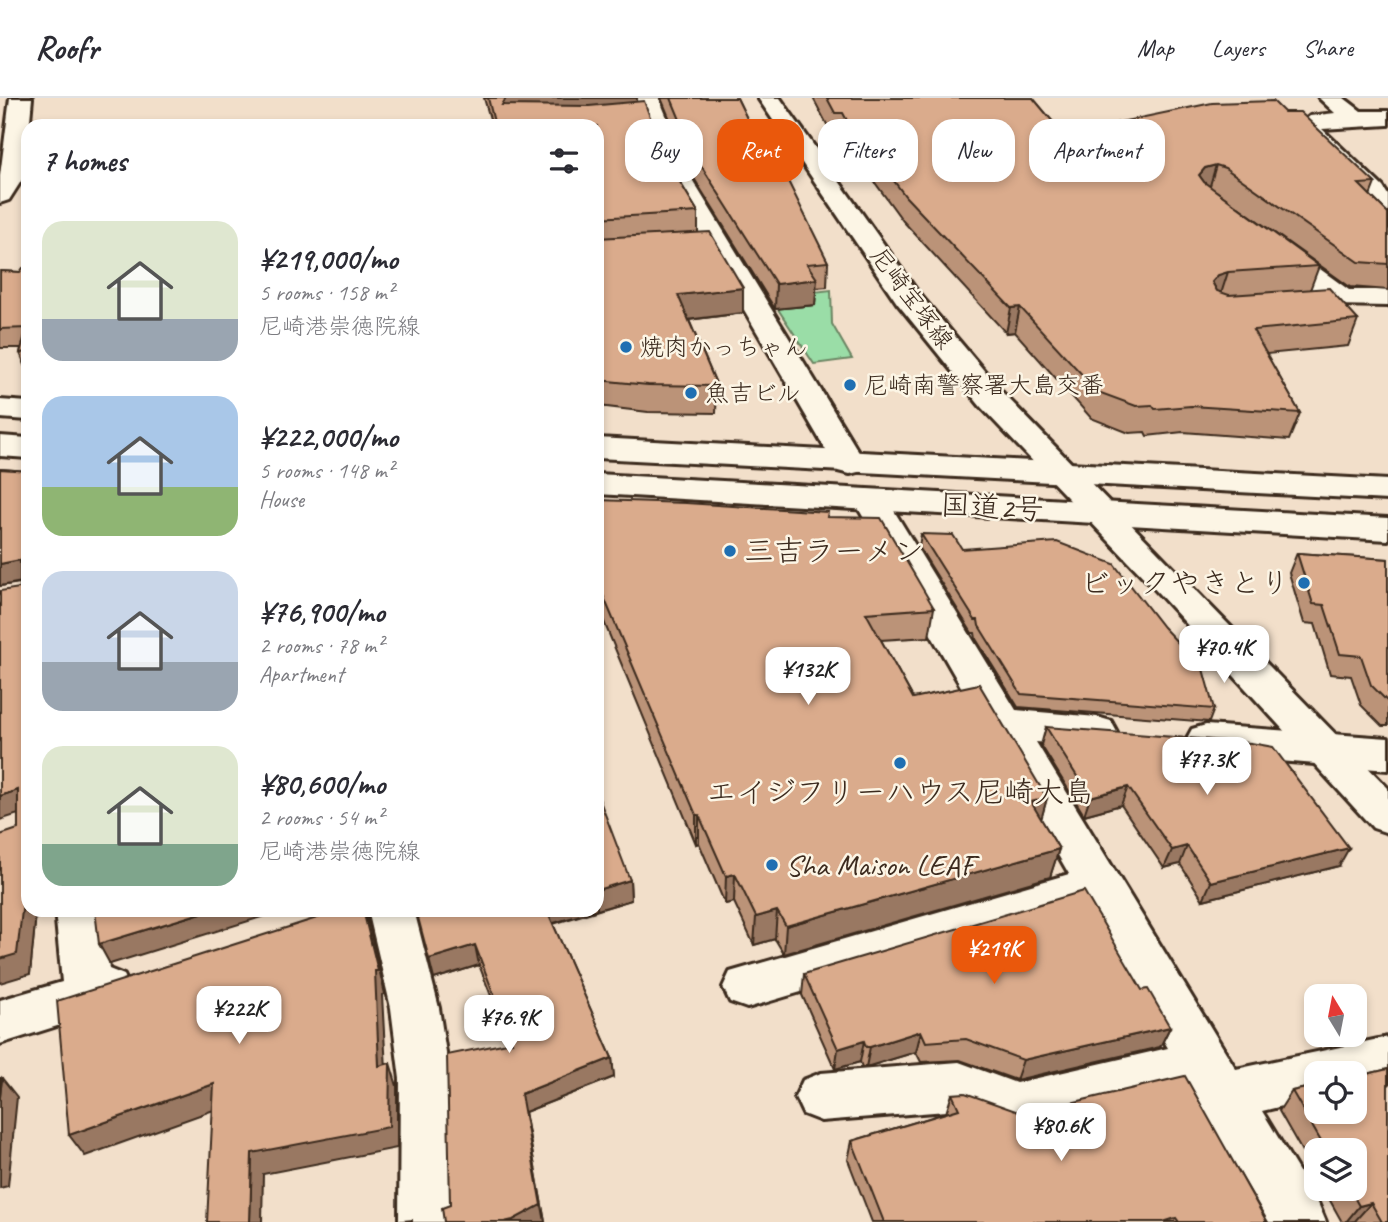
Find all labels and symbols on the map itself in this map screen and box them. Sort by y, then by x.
street label: 尼崎宝塚線 [864,241,960,355]
place label: 焼肉かっちゃん [640,332,808,362]
marker: 焼肉かっちゃん [618,339,634,355]
place label: 尼崎南警察署大島交番 [864,370,1104,400]
marker: 尼崎南警察署大島交番 [842,377,858,393]
place label: 魚吉ビル [705,378,801,408]
marker: 魚吉ビル [683,385,699,401]
street label: 国道2号 [939,485,1045,529]
place label: 三吉ラーメン [744,532,924,570]
marker: 三吉ラーメン [722,543,738,559]
place label: ビックやきとり [1080,564,1290,602]
marker: ビックやきとり [1296,575,1312,591]
pin: ¥70.4K [1167,626,1281,685]
pin: ¥132K [759,648,857,707]
pin: ¥77.3K [1150,738,1264,797]
marker: エイジフリーハウス尼崎大島 [892,755,908,771]
place label: エイジフリーハウス尼崎大島 [706,773,1094,811]
place label: Sha Maison LEAF [786,846,980,884]
marker: Sha Maison LEAF [764,857,780,873]
pin: ¥219K [945,926,1043,986]
north arrow [1304,984,1367,1046]
pin: ¥222K [190,986,288,1046]
pin: ¥76.9K [452,996,566,1055]
pin: ¥80.6K [1004,1104,1118,1163]

